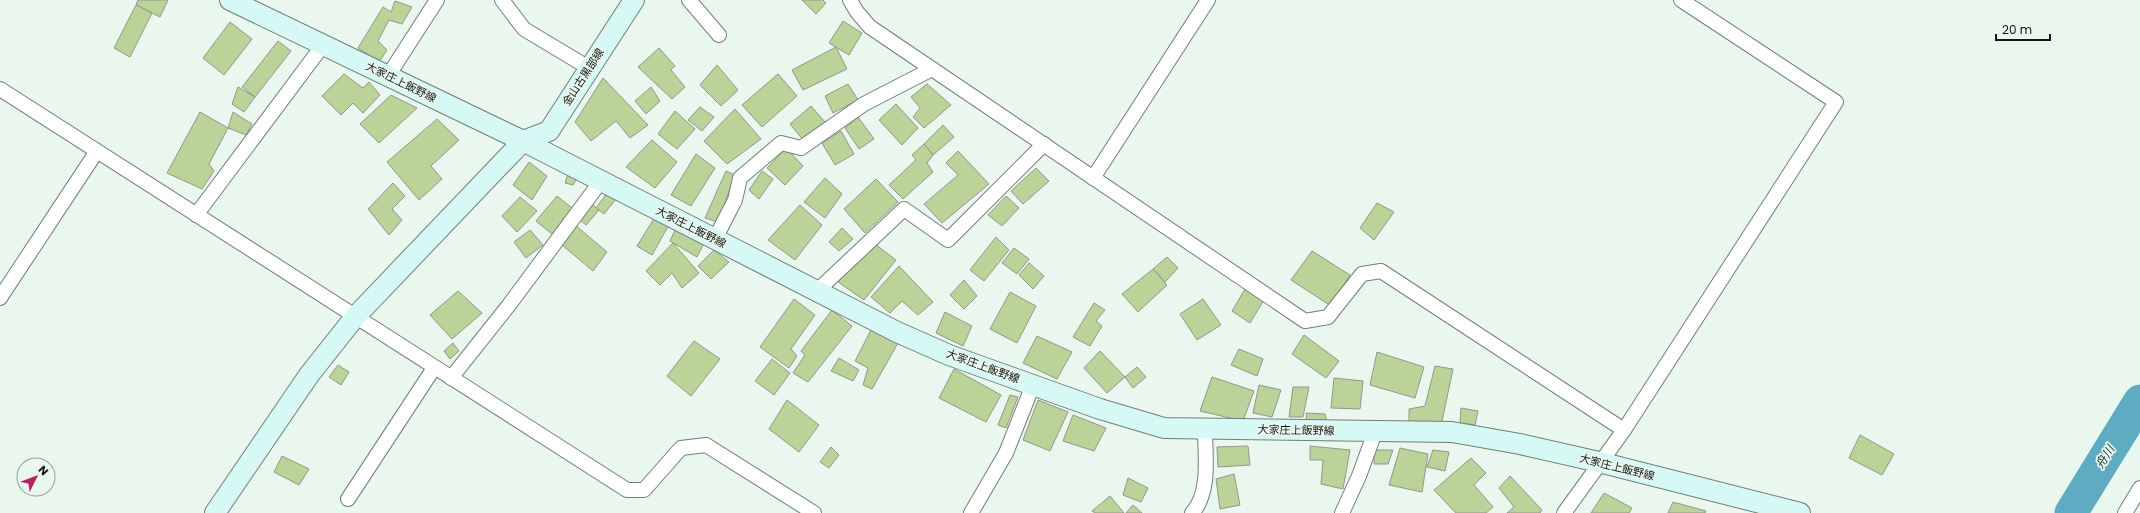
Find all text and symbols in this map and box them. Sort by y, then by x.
scale bar [1996,16,2050,42]
text: 20 m [2002,21,2032,38]
street label: 金山古黒部線 [558,45,608,109]
street label: 大家庄上飯野線 [363,58,439,106]
street label: 大家庄上飯野線 [653,202,729,252]
street label: 大家庄上飯野線 [944,345,1022,387]
street label: 大家庄上飯野線 [1257,421,1335,439]
water label: 舟川 [2091,440,2119,471]
street label: 大家庄上飯野線 [1578,450,1656,484]
north arrow [16,457,56,497]
text: N [35,462,52,479]

